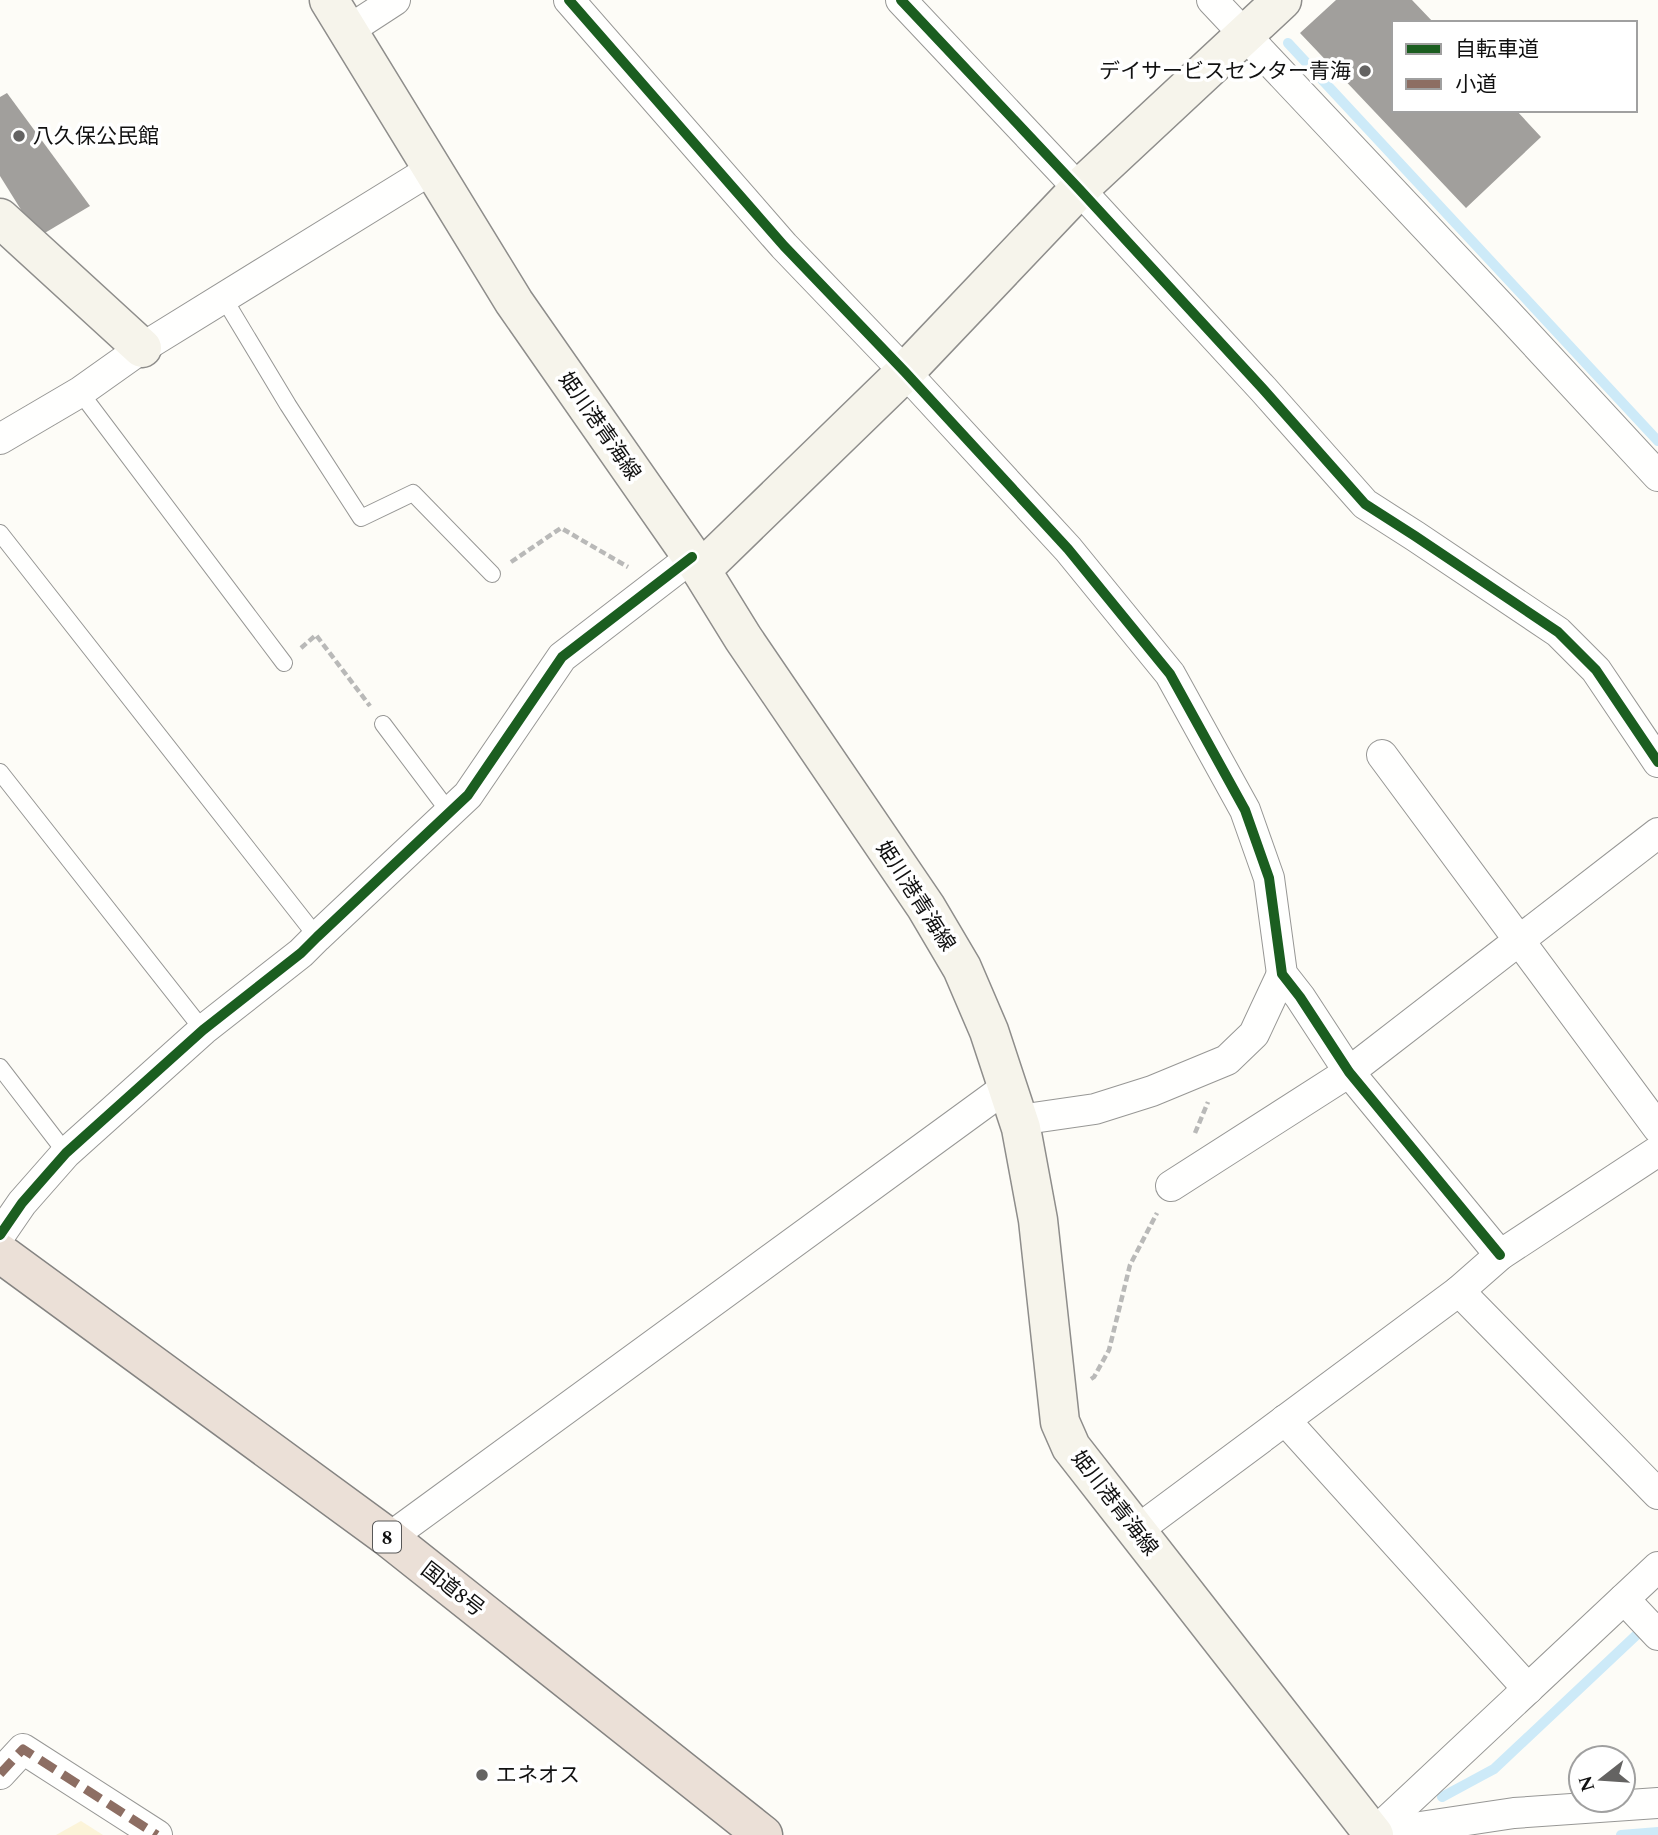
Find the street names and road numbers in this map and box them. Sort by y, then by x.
street label: 姫川港青海線 [550,366,648,487]
street label: 姫川港青海線 [867,835,963,958]
street label: 姫川港青海線 [1063,1444,1166,1563]
road number: 8 [373,1522,401,1553]
street label: 国道8号 [414,1555,491,1625]

